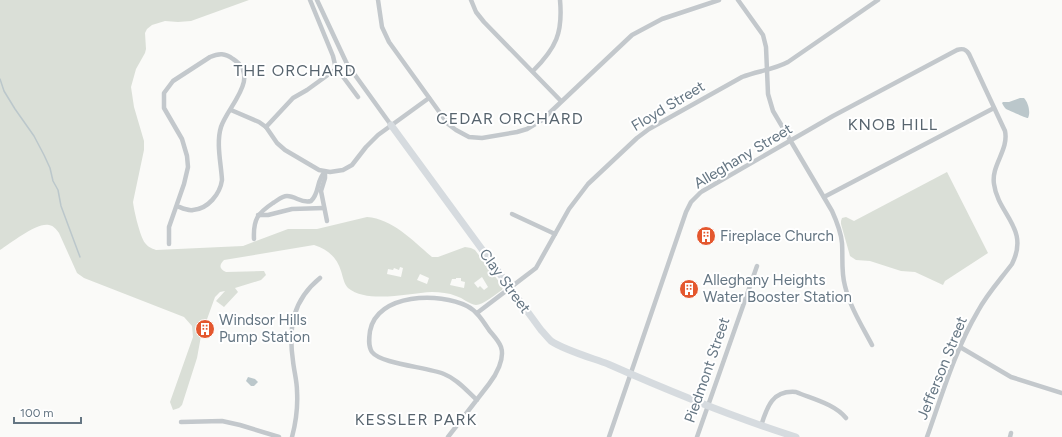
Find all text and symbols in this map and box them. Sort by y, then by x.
district label: THE ORCHARD [233,61,357,80]
street label: Floyd Street [628,77,708,135]
district label: CEDAR ORCHARD [436,109,584,128]
district label: KNOB HILL [848,115,938,134]
street label: Alleghany Street [691,119,796,192]
building icon: Fireplace Church [695,225,717,247]
place label: Fireplace Church [720,227,834,245]
street label: Clay Street [476,245,535,317]
place label: Alleghany Heights Water Booster Station [703,271,852,306]
building icon: Alleghany Heights Water Booster Station [678,278,700,300]
place label: Windsor Hills Pump Station [219,311,310,346]
street label: Jefferson Street [913,313,971,422]
street label: Piedmont Street [681,315,734,425]
building icon: Windsor Hills Pump Station [194,318,216,340]
scale bar [14,399,81,425]
text: 100 m [20,406,54,420]
district label: KESSLER PARK [355,410,477,429]

